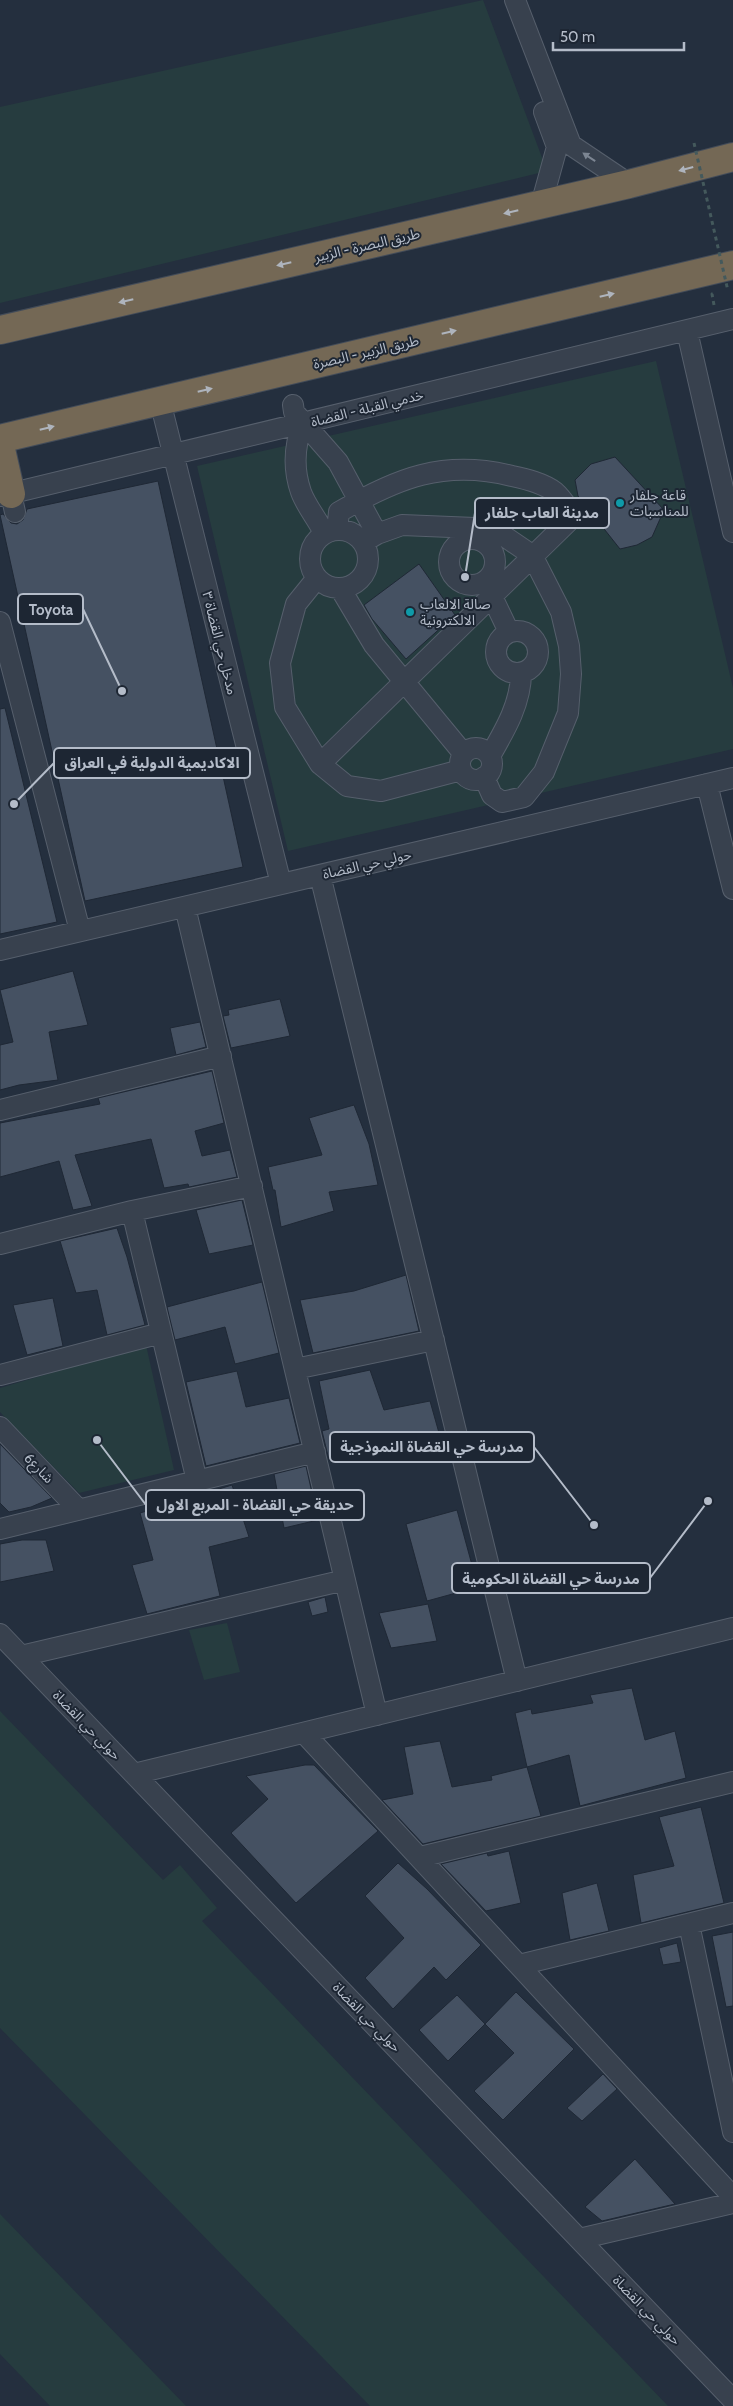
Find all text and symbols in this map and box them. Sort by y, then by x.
scale bar [553,20,684,52]
text: 50 m [560,28,595,46]
one-way arrow [582,152,595,162]
one-way arrow [678,165,693,173]
one-way arrow [503,208,518,216]
street label: طريق البصرة - الزبير [311,224,422,267]
one-way arrow [277,260,292,268]
one-way arrow [599,291,614,299]
one-way arrow [119,297,134,305]
one-way arrow [441,328,456,336]
street label: طريق الزبير - البصرة [311,331,421,374]
street label: خدمي القبلة - القضاة [309,385,426,433]
one-way arrow [198,386,213,394]
one-way arrow [40,424,55,432]
place label: قاعة جلفار للمناسبات [629,486,689,520]
marker: قاعة جلفار للمناسبات [614,497,626,509]
callout: مدينة العاب جلفار [475,498,609,528]
text: مدينة العاب جلفار [484,504,599,522]
street label: مدخل حي القضاة ٣ [196,589,242,697]
callout: Toyota [18,594,83,624]
place label: صالة الالعاب الالكترونية [420,595,491,629]
text: Toyota [29,601,74,619]
marker: صالة الالعاب الالكترونية [404,606,416,618]
callout: الاكاديمية الدولية في العراق [54,748,250,778]
text: الاكاديمية الدولية في العراق [64,754,240,774]
street label: حولي حي القضاة [321,845,414,885]
callout: مدرسة حي القضاة النموذجية [330,1432,534,1462]
text: مدرسة حي القضاة النموذجية [340,1438,524,1458]
street label: شارع6 [19,1449,58,1488]
callout: حديقة حي القضاة - المربع الاول [146,1490,364,1520]
text: حديقة حي القضاة - المربع الاول [156,1496,354,1516]
callout: مدرسة حي القضاة الحكومية [452,1563,650,1593]
text: مدرسة حي القضاة الحكومية [462,1570,640,1590]
street label: حولي حي القضاة [47,1686,125,1765]
street label: حولي حي القضاة [327,1978,405,2057]
street label: حولي حي القضاة [607,2271,685,2350]

